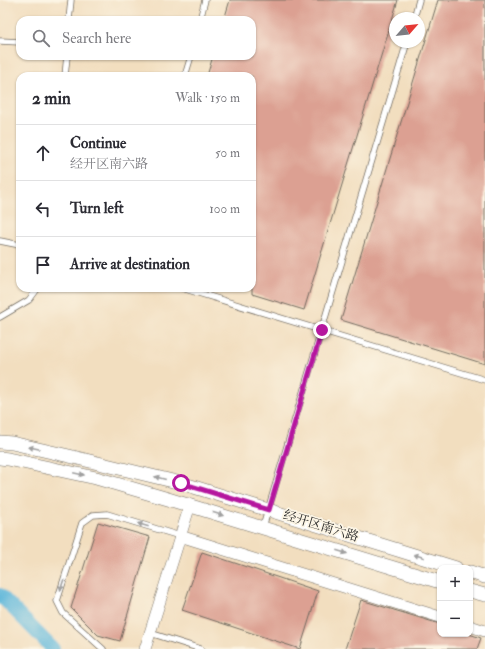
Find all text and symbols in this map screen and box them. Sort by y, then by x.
north arrow [389,12,425,48]
search box [16,16,256,60]
icon: search [30,27,52,49]
text: Search here [62,29,131,48]
text: 2 min [32,88,71,109]
text: Walk · 150 m [175,90,240,106]
text: Continue [70,134,126,153]
icon: ahead [32,142,54,164]
text: 50 m [215,145,240,161]
text: 经开区南六路 [70,156,148,172]
icon: left [32,198,54,220]
text: Turn left [70,199,124,218]
text: 100 m [209,201,240,217]
icon: arrive [32,254,54,276]
text: Arrive at destination [70,255,190,274]
route end [313,321,331,339]
one-way arrow [28,445,40,451]
one-way arrow [73,472,85,478]
route start [172,474,190,492]
one-way arrow [154,475,166,481]
street label: 经开区南六路 [281,507,361,545]
one-way arrow [212,511,224,517]
one-way arrow [136,522,148,528]
one-way arrow [336,549,348,555]
one-way arrow [412,553,424,559]
map controls [437,565,473,637]
button: + [437,565,473,601]
one-way arrow [59,579,65,591]
button: − [437,601,473,637]

